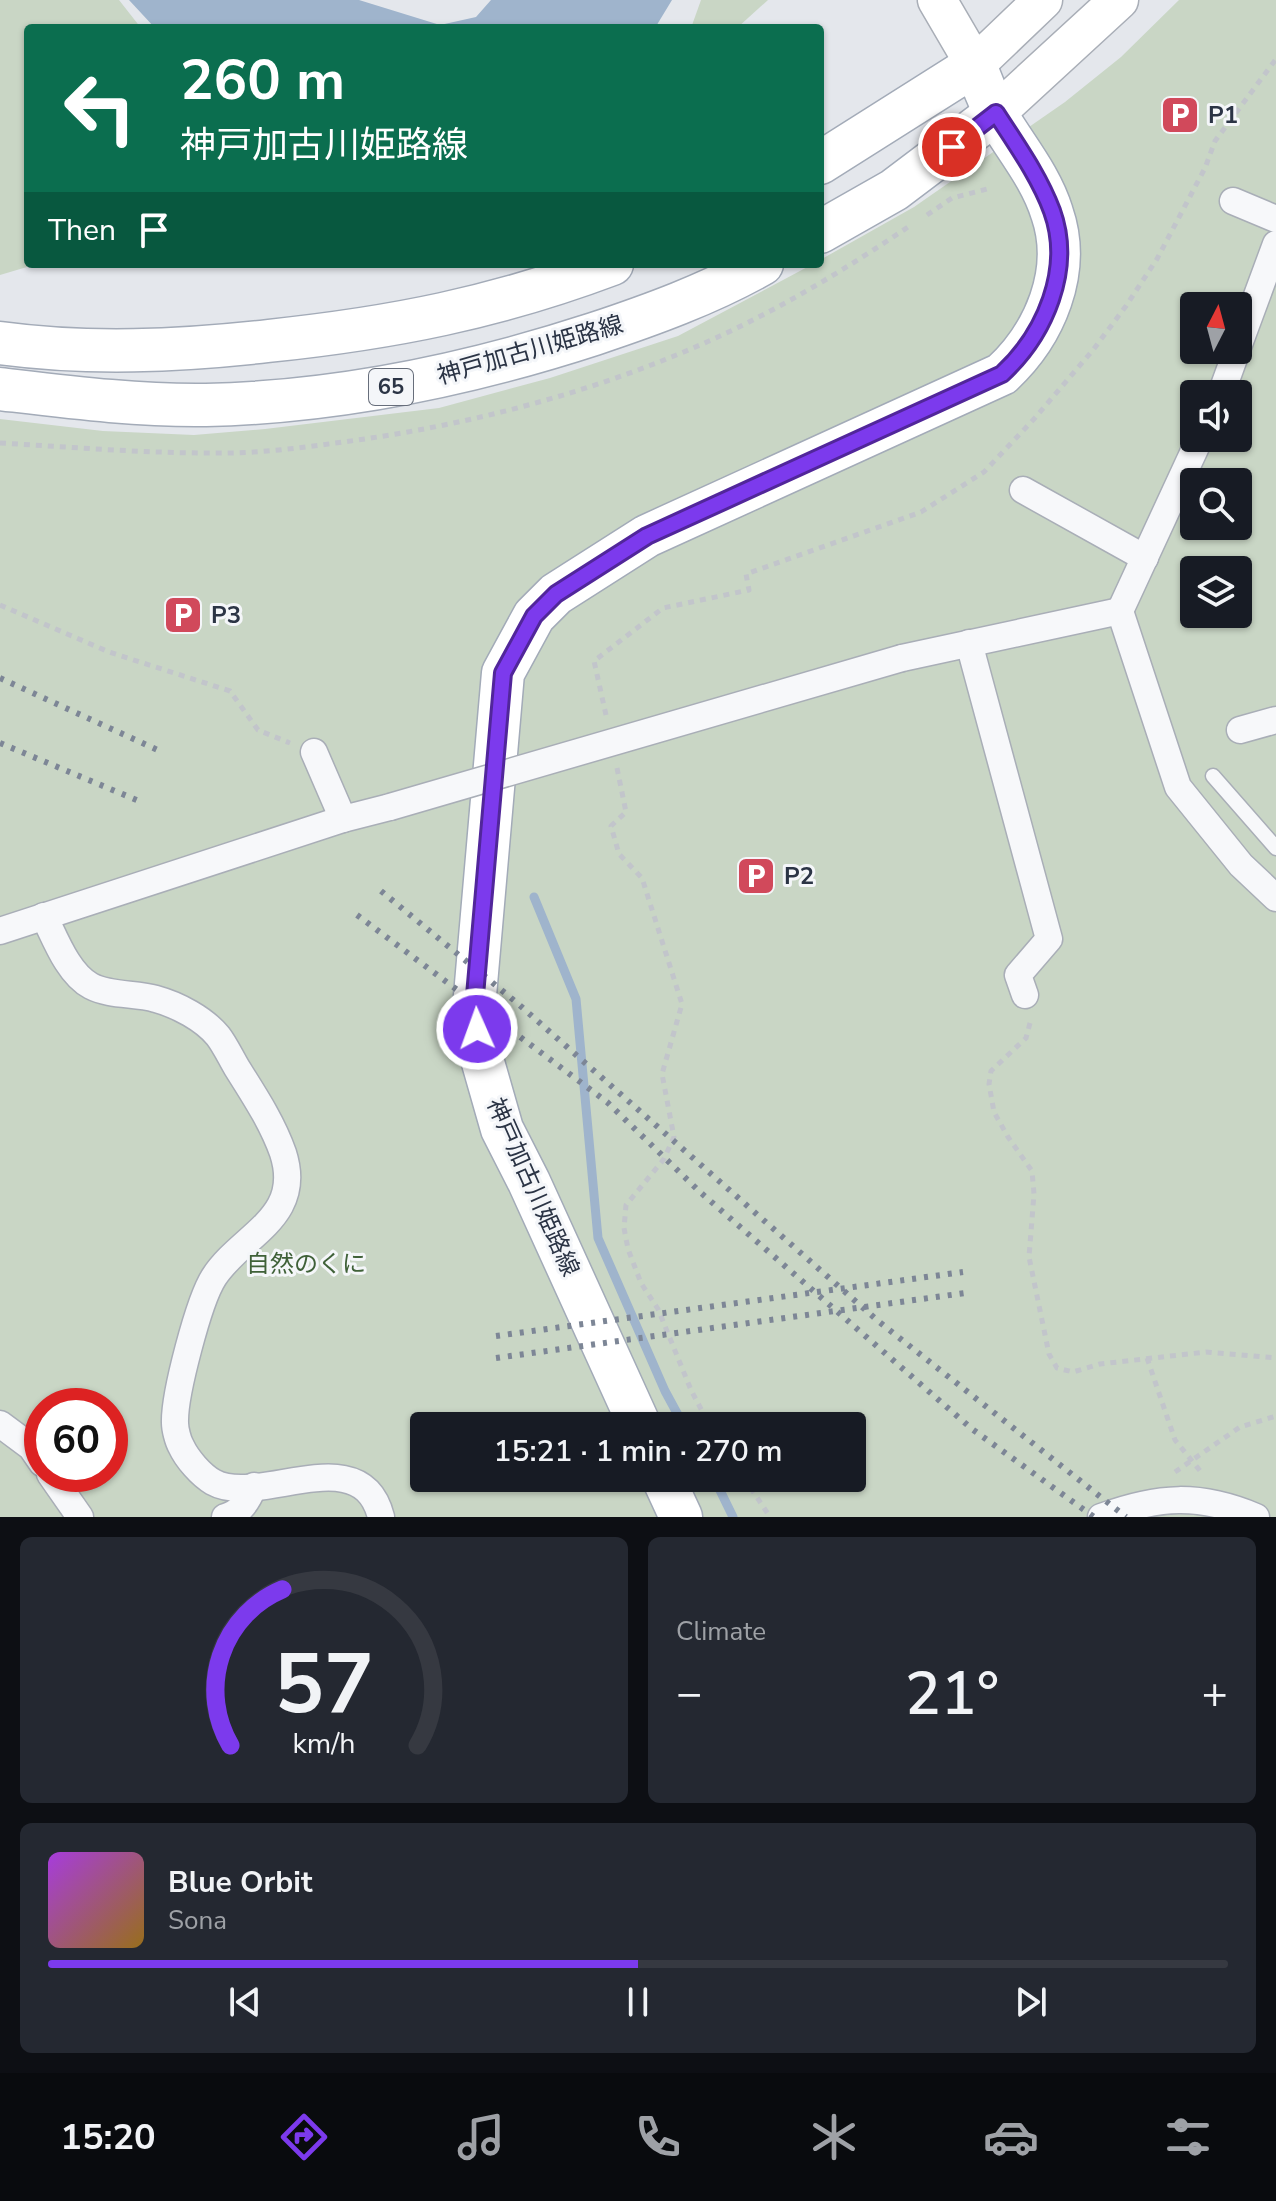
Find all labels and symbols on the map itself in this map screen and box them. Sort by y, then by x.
parking icon: P1 [1159,94,1201,136]
place label: P1 [1208,99,1238,131]
pin [918,113,986,181]
north arrow [1180,292,1252,364]
street label: 神戸加古川姫路線 [433,308,627,392]
road number: 65 [369,369,413,405]
parking icon: P3 [162,594,204,636]
place label: P3 [211,599,241,631]
parking icon: P2 [735,855,777,897]
place label: P2 [784,860,814,892]
position arrow [435,987,519,1071]
street label: 神戸加古川姫路線 [479,1093,587,1281]
park label: 自然のくに [246,1248,366,1280]
speed limit sign: 60 [24,1388,128,1492]

